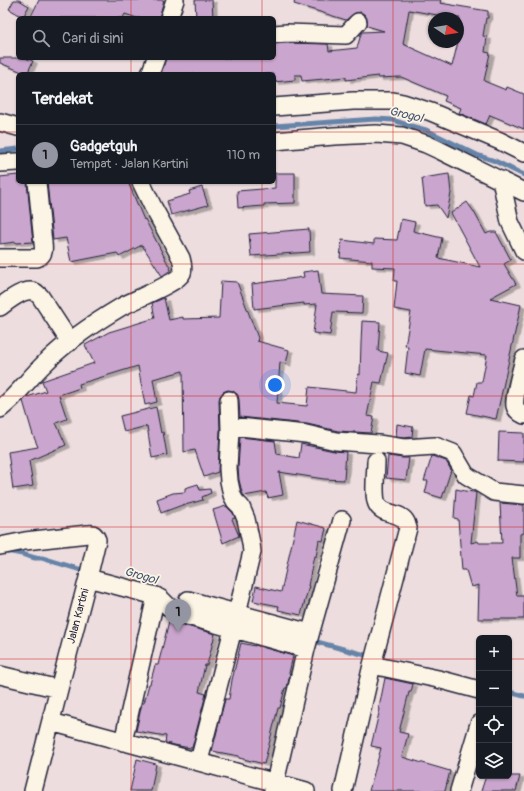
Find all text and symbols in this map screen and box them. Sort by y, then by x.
north arrow [428,12,464,48]
search box [16,16,276,60]
icon: search [30,27,52,49]
text: Cari di sini [62,29,123,48]
text: Terdekat [32,88,93,109]
water label: Grogol [388,104,425,126]
text: Gadgetguh [70,137,137,156]
text: 1 [42,147,48,163]
text: 110 m [227,147,260,163]
text: Tempat · Jalan Kartini [70,156,188,172]
your location [265,375,285,395]
water label: Grogol [123,564,160,588]
street label: Jalan Kartini [64,587,92,645]
pin: 1 [165,599,191,632]
map controls [476,635,512,779]
button: + [476,635,512,671]
button: − [476,671,512,707]
button: locate [476,707,512,743]
button: layers [476,743,512,779]

